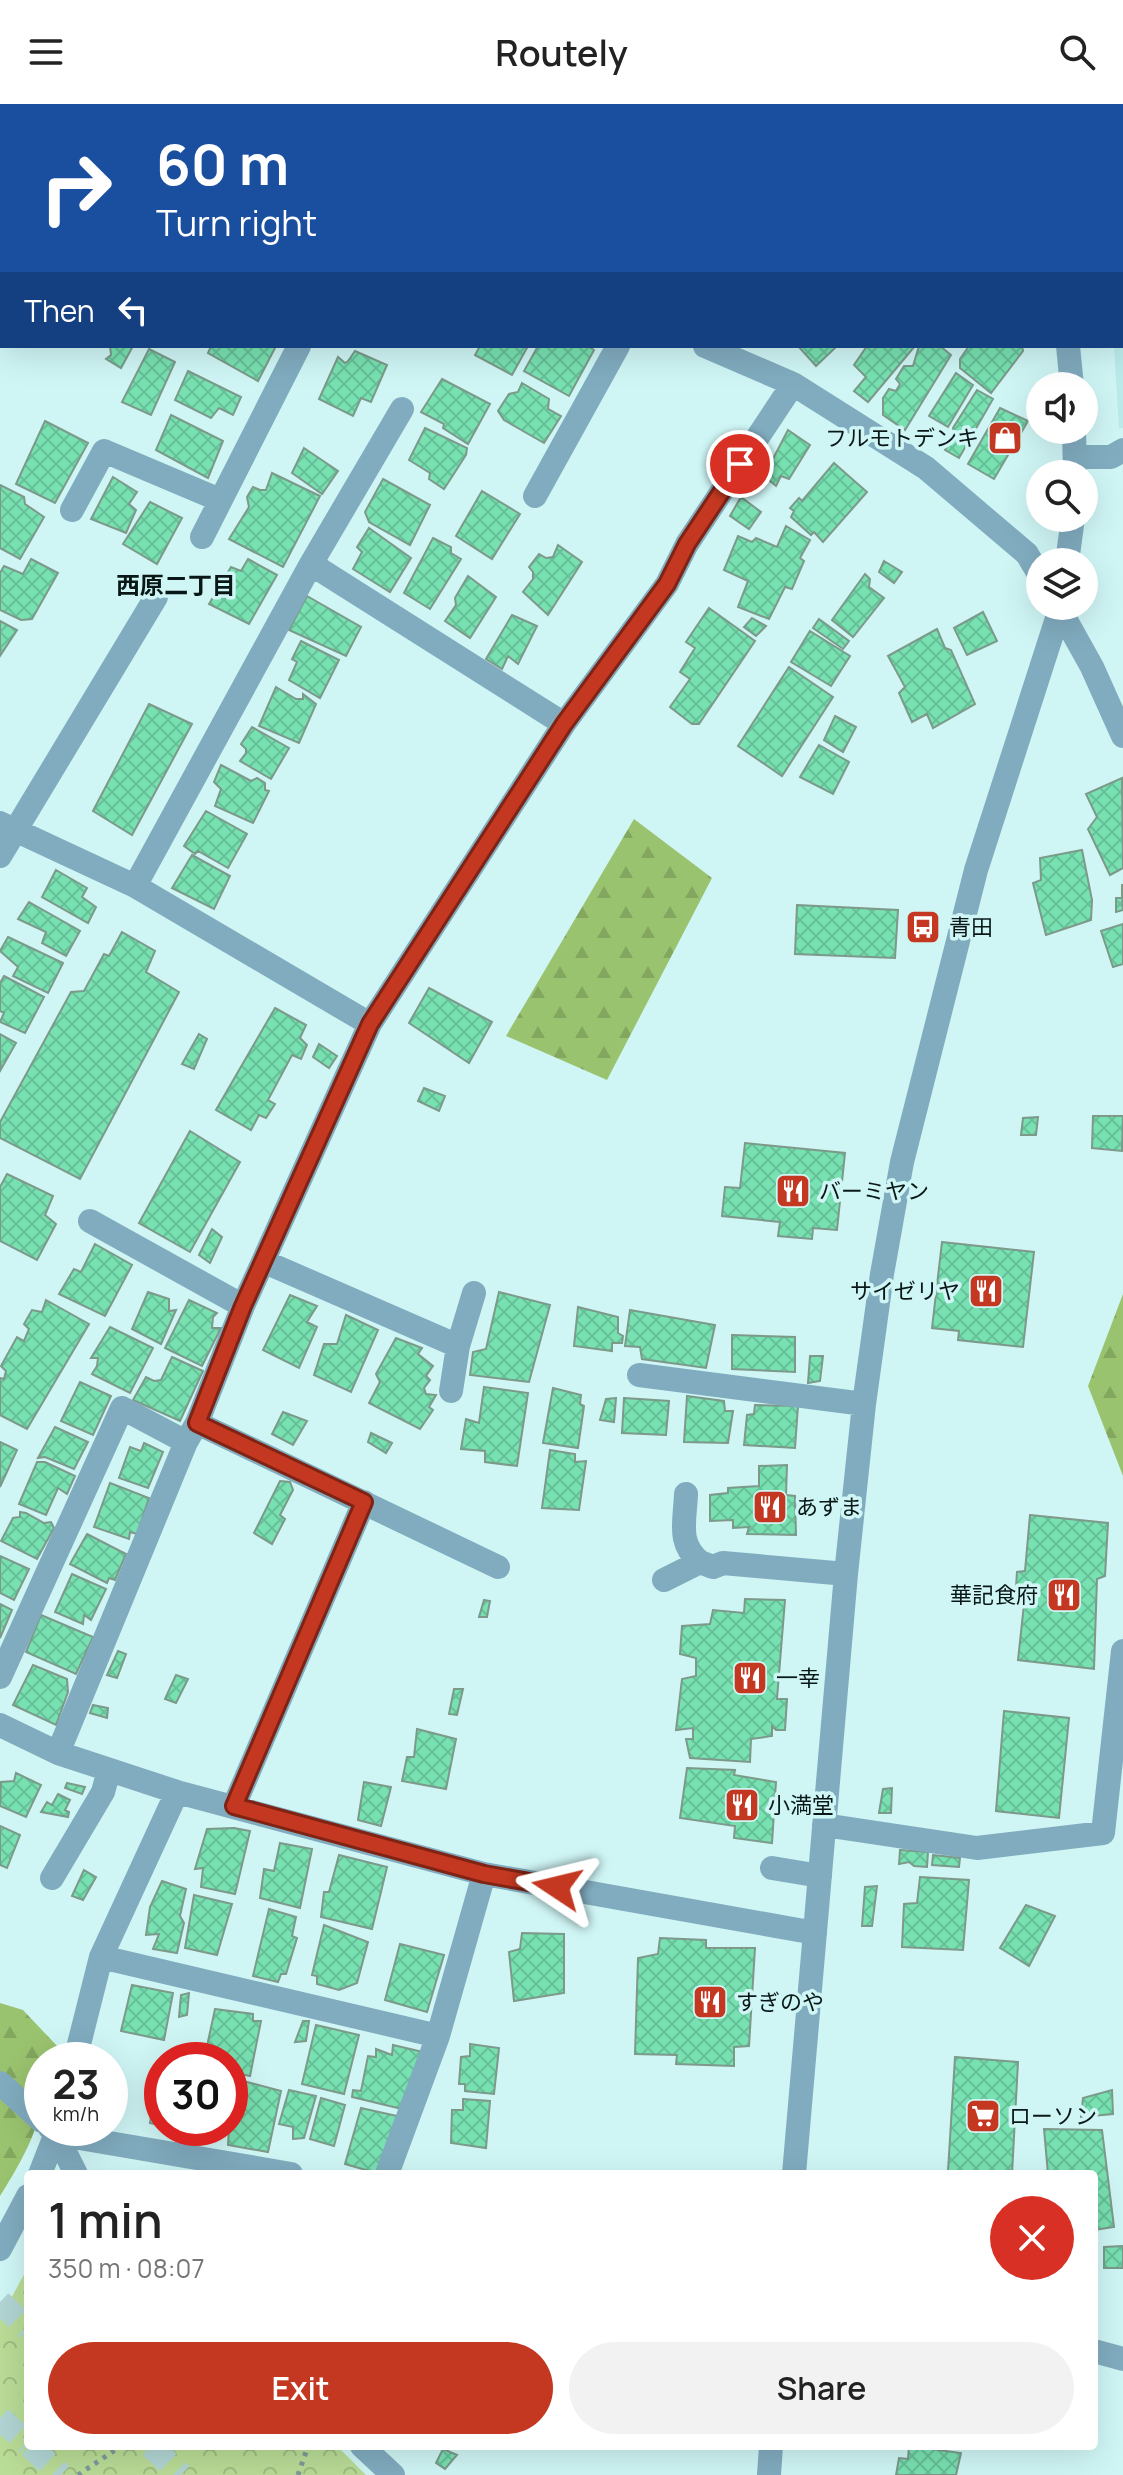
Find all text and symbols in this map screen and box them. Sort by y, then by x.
text: Routely [495,28,628,77]
icon: menu [24,30,68,74]
icon: search [1055,30,1099,74]
text: 60 m [156,125,289,202]
icon: right [24,136,128,240]
text: Turn right [156,198,317,247]
icon: left [111,288,155,332]
text: Then [24,290,95,331]
map controls [1026,372,1098,620]
button: sound [1026,372,1098,444]
shop icon: フルモトデンキ [986,419,1024,457]
place label: フルモトデンキ [825,423,979,453]
pin [706,430,774,498]
icon: arrive [718,442,762,486]
button: search [1026,460,1098,532]
button: layers [1026,548,1098,620]
district label: 西原二丁目 [116,568,236,601]
bus stop icon: 青田 [904,908,942,946]
place label: 青田 [949,912,993,942]
restaurant icon: バーミヤン [774,1172,812,1210]
place label: バーミヤン [819,1176,929,1206]
restaurant icon: サイゼリヤ [967,1272,1005,1310]
place label: サイゼリヤ [850,1276,960,1306]
restaurant icon: あずま [751,1488,789,1526]
place label: あずま [796,1492,862,1522]
restaurant icon: 華記食府 [1045,1576,1083,1614]
place label: 華記食府 [950,1580,1038,1610]
restaurant icon: 一幸 [731,1659,769,1697]
place label: 一幸 [776,1663,820,1693]
restaurant icon: 小満堂 [723,1786,761,1824]
place label: 小満堂 [768,1790,834,1820]
position arrow [515,1845,599,1929]
restaurant icon: すぎのや [691,1983,729,2021]
place label: すぎのや [736,1987,824,2017]
speed limit sign: 30 [144,2042,248,2146]
text: 23 [52,2056,100,2111]
supermarket icon: ローソン [964,2097,1002,2135]
text: km/h [53,2100,99,2127]
place label: ローソン [1009,2101,1097,2131]
text: 1 min [48,2187,162,2252]
button: close [990,2196,1074,2280]
text: 350 m · 08:07 [48,2250,204,2286]
button: Exit [48,2342,553,2434]
button: Share [569,2342,1074,2434]

